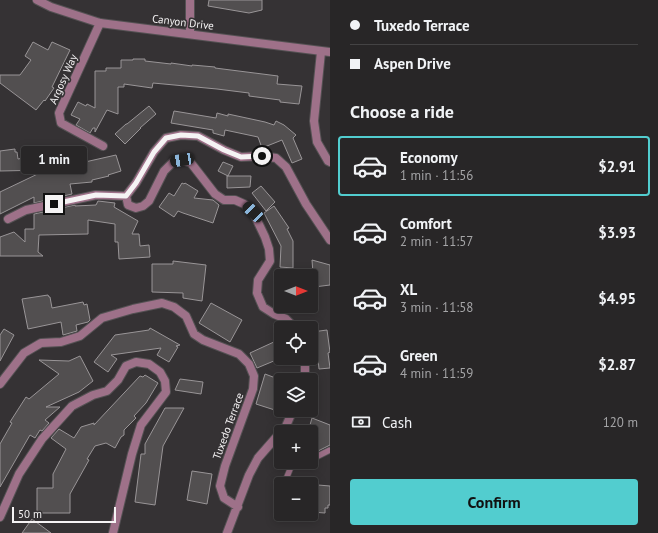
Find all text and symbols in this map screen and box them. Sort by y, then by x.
street label: Canyon Drive [151,11,215,33]
text: Tuxedo Terrace [374,16,470,35]
street label: Argosy Way [46,51,81,106]
text: Aspen Drive [374,54,451,73]
text: Choose a ride [350,100,454,123]
callout: 1 min [21,146,87,174]
route start [253,147,271,165]
icon: car [352,148,388,184]
text: Economy [400,148,458,167]
text: 1 min [38,151,70,168]
car [169,152,195,168]
text: $2.91 [598,157,636,176]
text: 1 min · 11:56 [400,167,473,184]
route end [45,195,63,213]
car [240,199,266,225]
icon: car [352,214,388,250]
text: Comfort [400,214,452,233]
text: $3.93 [598,223,636,242]
text: 2 min · 11:57 [400,233,473,250]
north arrow [274,269,318,313]
map controls [274,269,318,521]
icon: car [352,280,388,316]
text: XL [400,280,417,299]
text: $4.95 [598,289,636,308]
text: 3 min · 11:58 [400,299,473,316]
button: locate [274,321,318,365]
icon: car [352,346,388,382]
text: Green [400,346,438,365]
text: $2.87 [598,355,636,374]
text: 4 min · 11:59 [400,365,473,382]
button: layers [274,373,318,417]
street label: Tuxedo Terrace [209,390,247,461]
icon: cash [350,411,372,433]
text: Cash [382,413,412,432]
text: 120 m [603,414,638,431]
button: + [274,425,318,469]
button: − [274,477,318,521]
button: Confirm [350,479,638,525]
scale bar [12,505,116,524]
text: 50 m [18,507,42,521]

